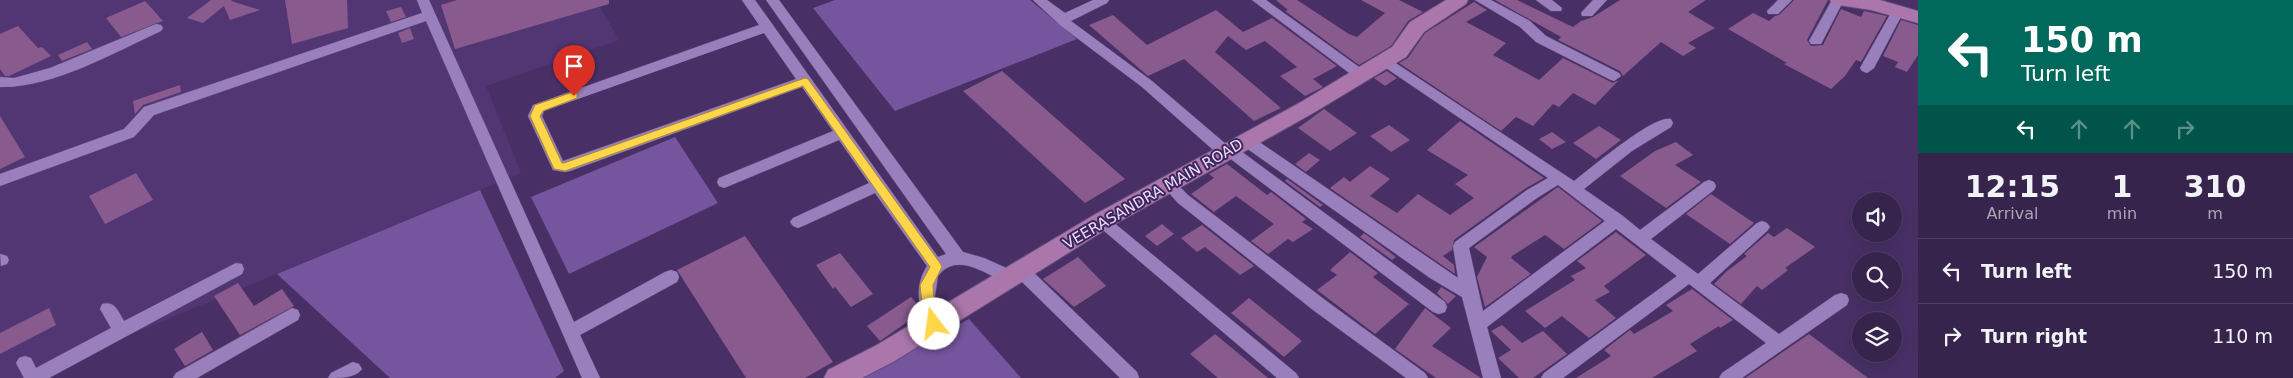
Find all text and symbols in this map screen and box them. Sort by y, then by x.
icon: left [1938,20,2003,85]
text: 150 m [2021,20,2143,60]
pin [553,45,595,96]
icon: arrive [560,52,588,80]
text: Turn left [2021,61,2110,86]
icon: left [2012,115,2040,143]
icon: ahead [2065,115,2093,143]
icon: ahead [2118,115,2146,143]
icon: right [2171,115,2199,143]
street label: VEERASANDRA MAIN ROAD [1060,135,1246,253]
text: 12:15 [1965,169,2060,204]
text: 1 [2111,169,2132,204]
text: 310 [2184,169,2246,204]
map controls [1852,192,1902,362]
button: sound [1852,192,1902,242]
text: Arrival [1986,204,2038,223]
text: min [2107,204,2137,223]
text: m [2207,204,2223,223]
button: search [1852,252,1902,302]
icon: left [1938,257,1966,285]
text: Turn left [1981,260,2072,282]
text: 150 m [2212,260,2273,282]
position arrow [907,297,959,349]
button: layers [1852,312,1902,362]
icon: right [1938,322,1966,350]
text: Turn right [1981,325,2087,347]
text: 110 m [2212,325,2273,347]

